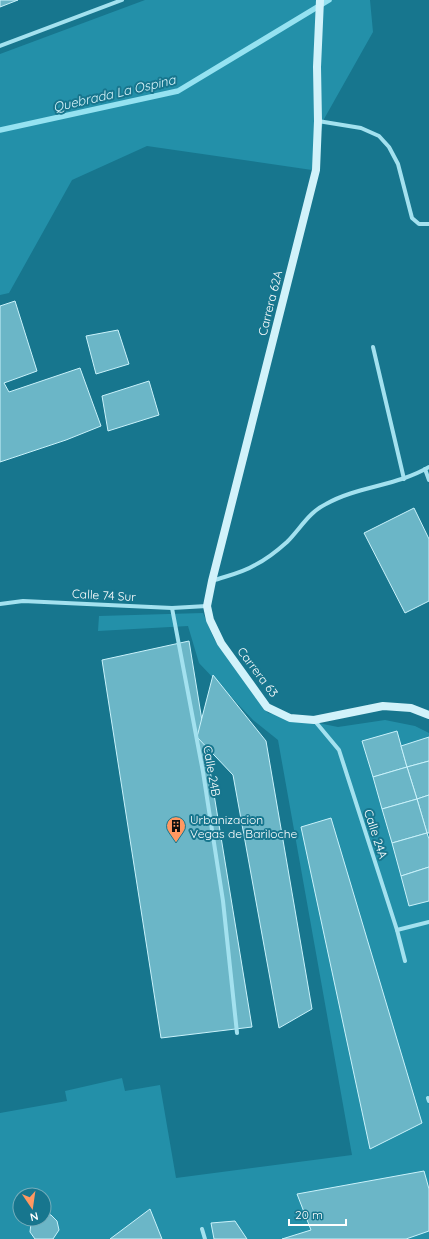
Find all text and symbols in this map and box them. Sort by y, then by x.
water label: Quebrada La Ospina [51,71,178,115]
street label: Carrera 62A [255,269,285,337]
street label: Calle 74 Sur [72,586,137,604]
street label: Carrera 63 [234,644,282,700]
street label: Calle 24B [200,745,224,798]
street label: Calle 24A [361,807,391,861]
place label: Urbanizacion Vegas de Bariloche [190,812,298,841]
building icon: Urbanizacion Vegas de Bariloche [165,815,187,843]
north arrow [12,1187,52,1227]
scale bar [289,1201,346,1227]
text: 20 m [295,1207,323,1222]
text: N [29,1209,40,1224]

